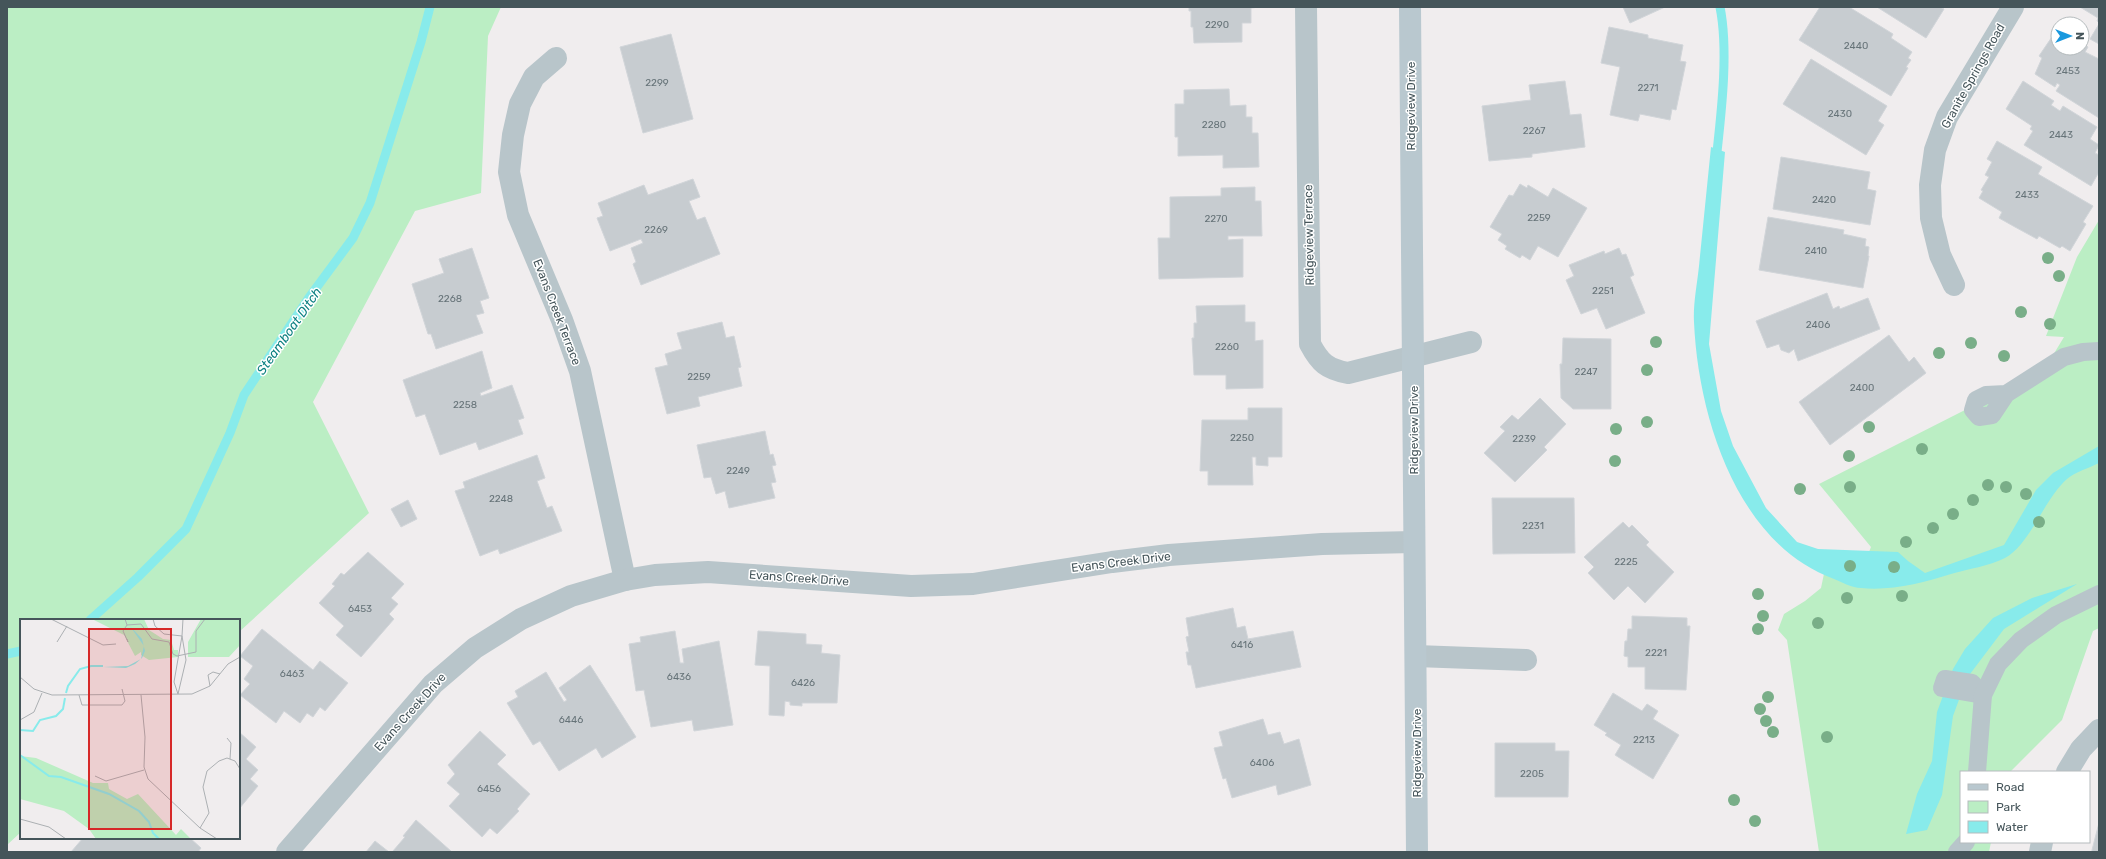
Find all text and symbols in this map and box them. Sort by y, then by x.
north arrow [2050,16,2090,56]
house number: 2290 [1205,19,1229,31]
street label: Granite Springs Road [1938,21,2008,131]
text: N [2073,32,2086,40]
house number: 2440 [1844,40,1868,52]
street label: Ridgeview Drive [1404,61,1418,150]
house number: 2453 [2056,65,2080,77]
house number: 2299 [645,77,669,89]
house number: 2271 [1637,82,1659,94]
house number: 2430 [1828,108,1852,120]
house number: 2280 [1202,119,1226,131]
house number: 2267 [1523,125,1545,137]
house number: 2443 [2049,129,2073,141]
street label: Ridgeview Terrace [1301,184,1317,286]
house number: 2433 [2015,189,2039,201]
house number: 2420 [1812,194,1836,206]
house number: 2259 [1527,212,1551,224]
house number: 2270 [1204,213,1228,225]
house number: 2269 [644,224,668,236]
house number: 2410 [1805,245,1827,257]
street label: Evans Creek Terrace [530,257,584,367]
water label: Steamboat Ditch [253,285,325,377]
house number: 2251 [1592,285,1614,297]
house number: 2268 [438,293,462,305]
house number: 2406 [1806,319,1830,331]
house number: 2260 [1215,341,1239,353]
house number: 2247 [1575,366,1597,378]
house number: 2259 [687,371,711,383]
house number: 2400 [1850,382,1874,394]
street label: Ridgeview Drive [1407,385,1421,474]
house number: 2258 [453,399,477,411]
house number: 2250 [1230,432,1254,444]
house number: 2239 [1512,433,1536,445]
house number: 2249 [726,465,750,477]
house number: 2248 [489,493,513,505]
house number: 2231 [1522,520,1544,532]
street label: Evans Creek Drive [1070,549,1172,575]
house number: 2225 [1614,556,1638,568]
street label: Evans Creek Drive [749,568,850,588]
house number: 6453 [348,603,372,615]
inset map [20,619,240,839]
house number: 6416 [1231,639,1253,651]
house number: 2221 [1645,647,1667,659]
house number: 6463 [280,668,304,680]
street label: Evans Creek Drive [371,670,449,754]
house number: 6436 [667,671,691,683]
house number: 6426 [791,677,815,689]
street label: Ridgeview Drive [1410,708,1424,797]
house number: 6446 [559,714,583,726]
house number: 2213 [1633,734,1655,746]
house number: 6406 [1250,757,1274,769]
house number: 2205 [1520,768,1544,780]
legend [1960,771,2090,843]
text: Road [1996,780,2024,794]
house number: 6456 [477,783,501,795]
text: Park [1996,800,2022,814]
text: Water [1996,820,2028,834]

